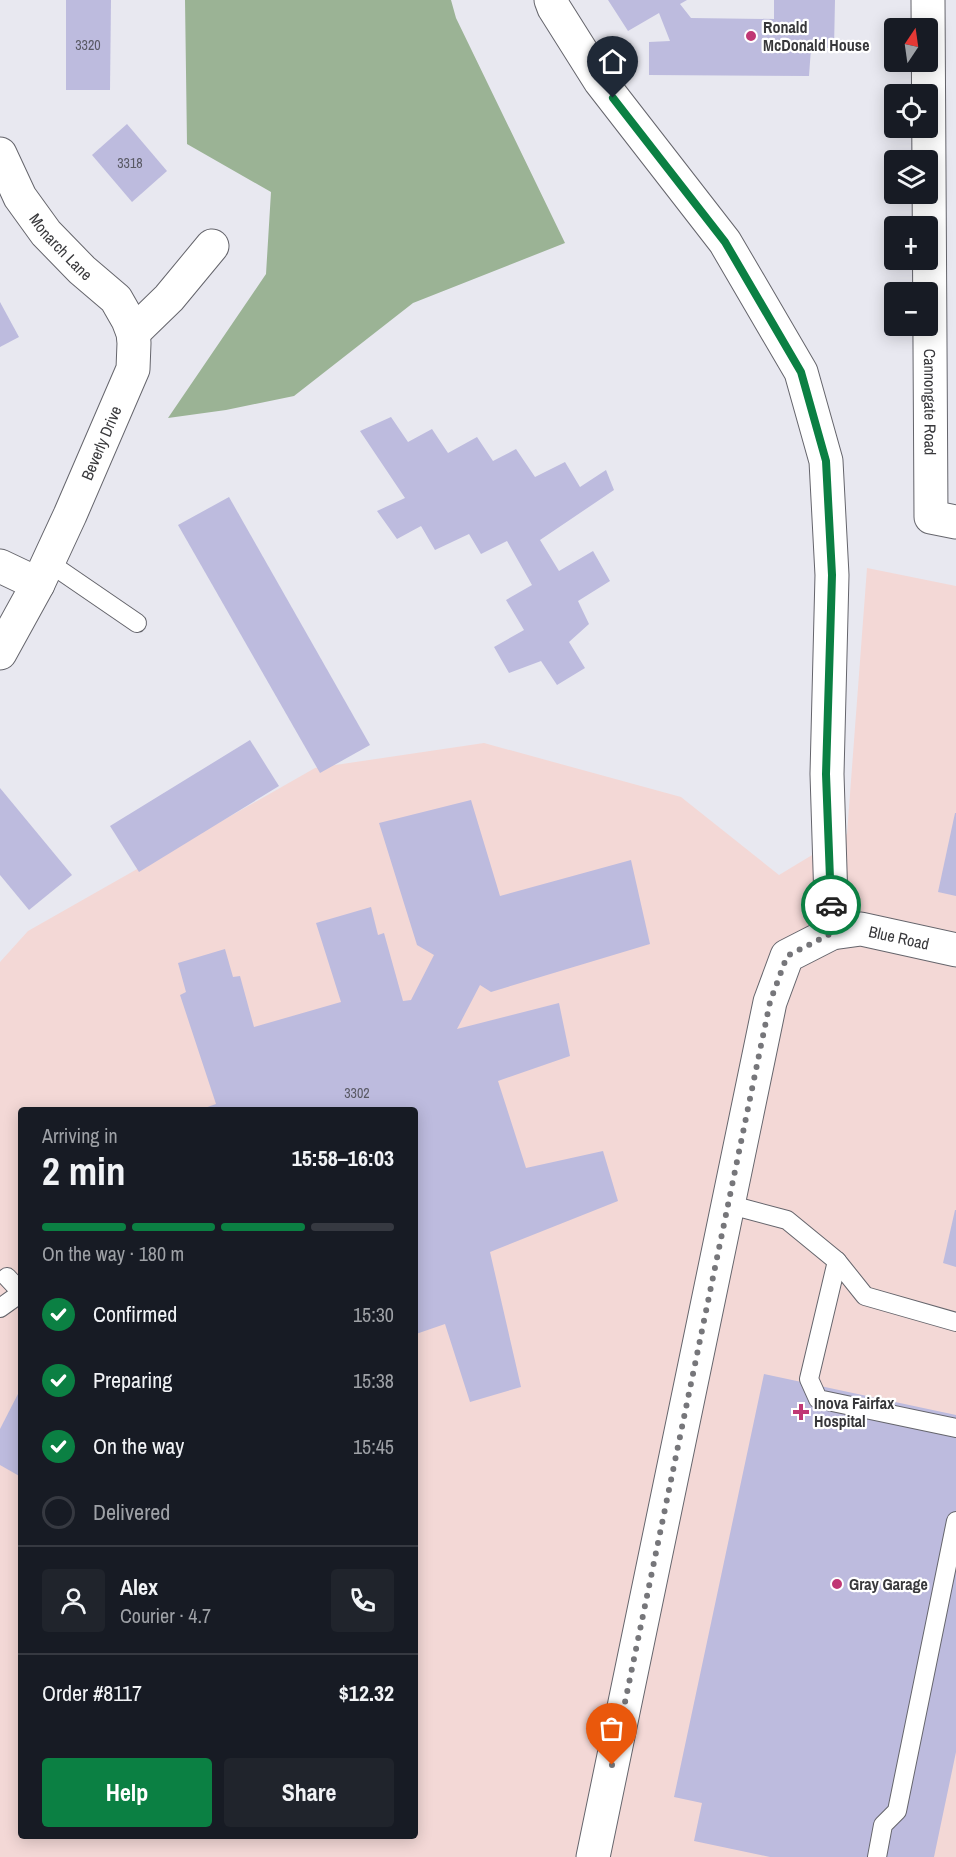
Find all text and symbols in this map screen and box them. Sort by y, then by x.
place label: Ronald McDonald House [763,16,869,56]
north arrow [884,18,938,72]
map controls [884,18,938,336]
marker: Ronald McDonald House [744,29,758,43]
house number: 3320 [75,36,101,54]
pin [587,36,638,98]
icon: home [596,45,629,78]
button: locate [884,84,938,138]
button: layers [884,150,938,204]
house number: 3318 [117,154,143,172]
street label: Monarch Lane [24,209,97,285]
button: + [884,216,938,270]
button: − [884,282,938,336]
street label: Cannongate Road [919,349,942,455]
street label: Beverly Drive [75,402,127,484]
courier [801,875,861,935]
icon: car [815,889,848,922]
street label: Blue Road [867,920,931,955]
house number: 3302 [344,1084,370,1102]
text: Arriving in [42,1122,118,1149]
text: 15:58–16:03 [292,1143,394,1173]
text: 2 min [42,1145,126,1197]
text: On the way · 180 m [42,1240,184,1267]
icon: check [42,1298,75,1331]
text: Confirmed [93,1299,177,1329]
text: 15:30 [353,1301,394,1328]
icon: check [42,1364,75,1397]
text: Preparing [93,1365,172,1395]
text: 15:38 [353,1367,394,1394]
place label: Inova Fairfax Hospital [814,1392,895,1432]
marker: Inova Fairfax Hospital [792,1403,810,1421]
icon: check [42,1430,75,1463]
text: On the way [93,1431,184,1461]
text: 15:45 [353,1433,394,1460]
text: Delivered [93,1497,170,1527]
button: person [42,1569,105,1632]
button: phone [331,1569,394,1632]
text: Alex [120,1572,158,1602]
place label: Gray Garage [849,1573,928,1595]
marker: Gray Garage [830,1577,844,1591]
text: Courier · 4.7 [120,1602,211,1629]
text: Order #8117 [42,1678,142,1708]
text: $12.32 [339,1678,394,1708]
pin [586,1703,637,1765]
icon: bag [595,1712,628,1745]
button: Help [42,1758,212,1827]
button: Share [224,1758,394,1827]

